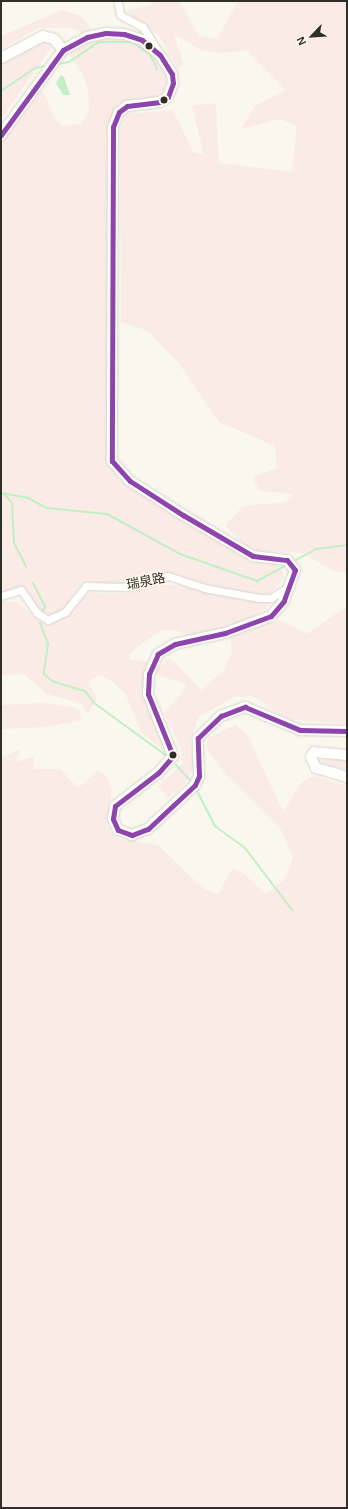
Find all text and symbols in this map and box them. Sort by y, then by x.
north arrow [292,16,332,56]
text: N [294,35,308,47]
unlabelled marker [144,41,154,51]
unlabelled marker [159,95,169,105]
street label: 瑞泉路 [125,571,167,593]
unlabelled marker [168,750,178,760]

